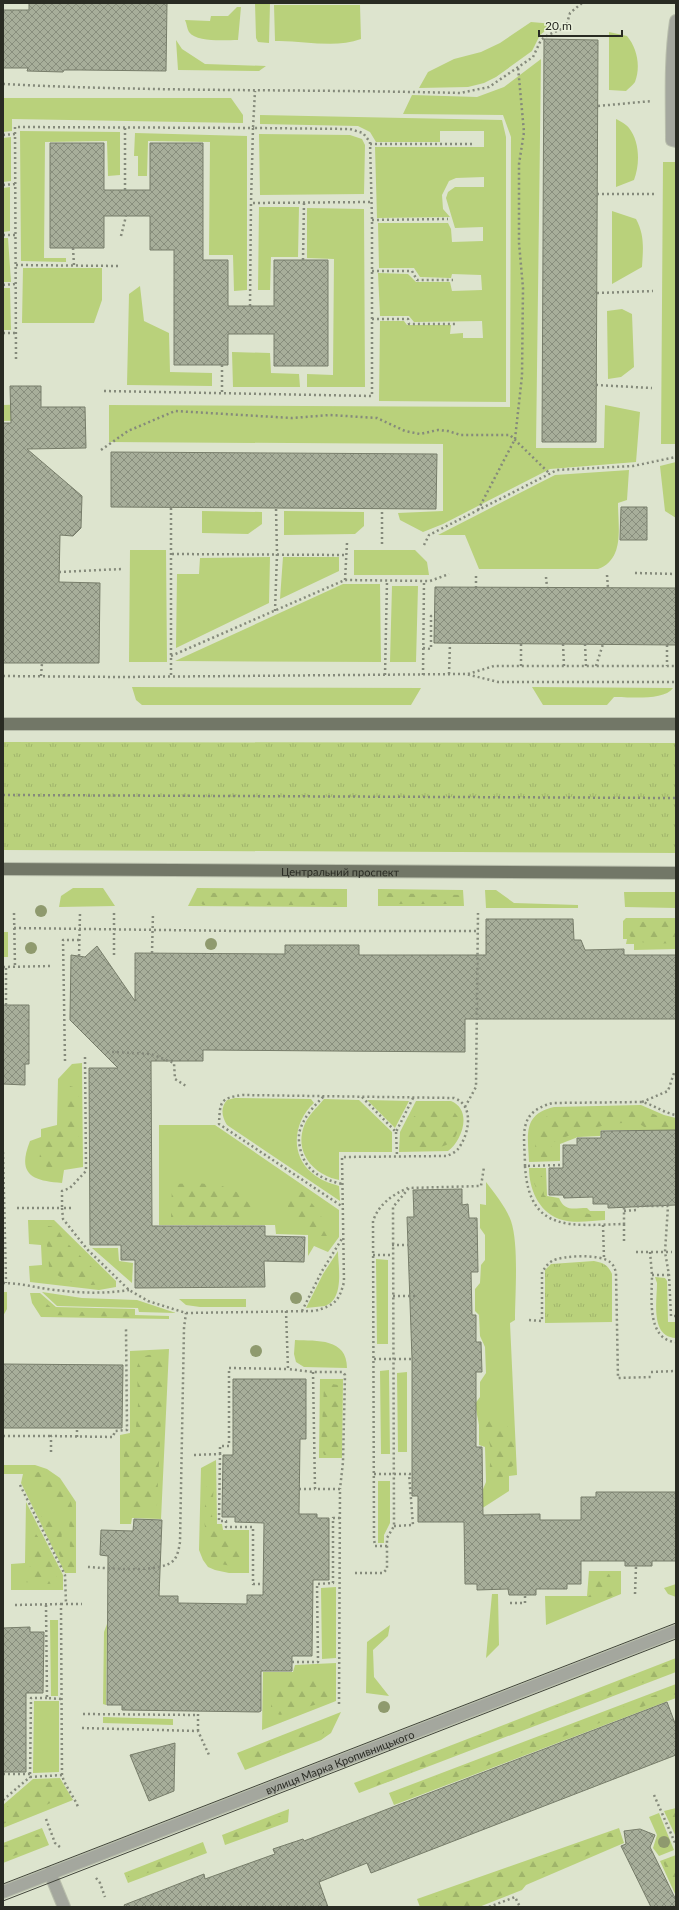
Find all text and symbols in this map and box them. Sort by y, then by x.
scale bar [539,12,622,38]
text: 20 m [545,18,572,33]
street label: Центральний проспект [281,864,400,878]
street label: вулиця Марка Кропивницького [263,1727,416,1796]

